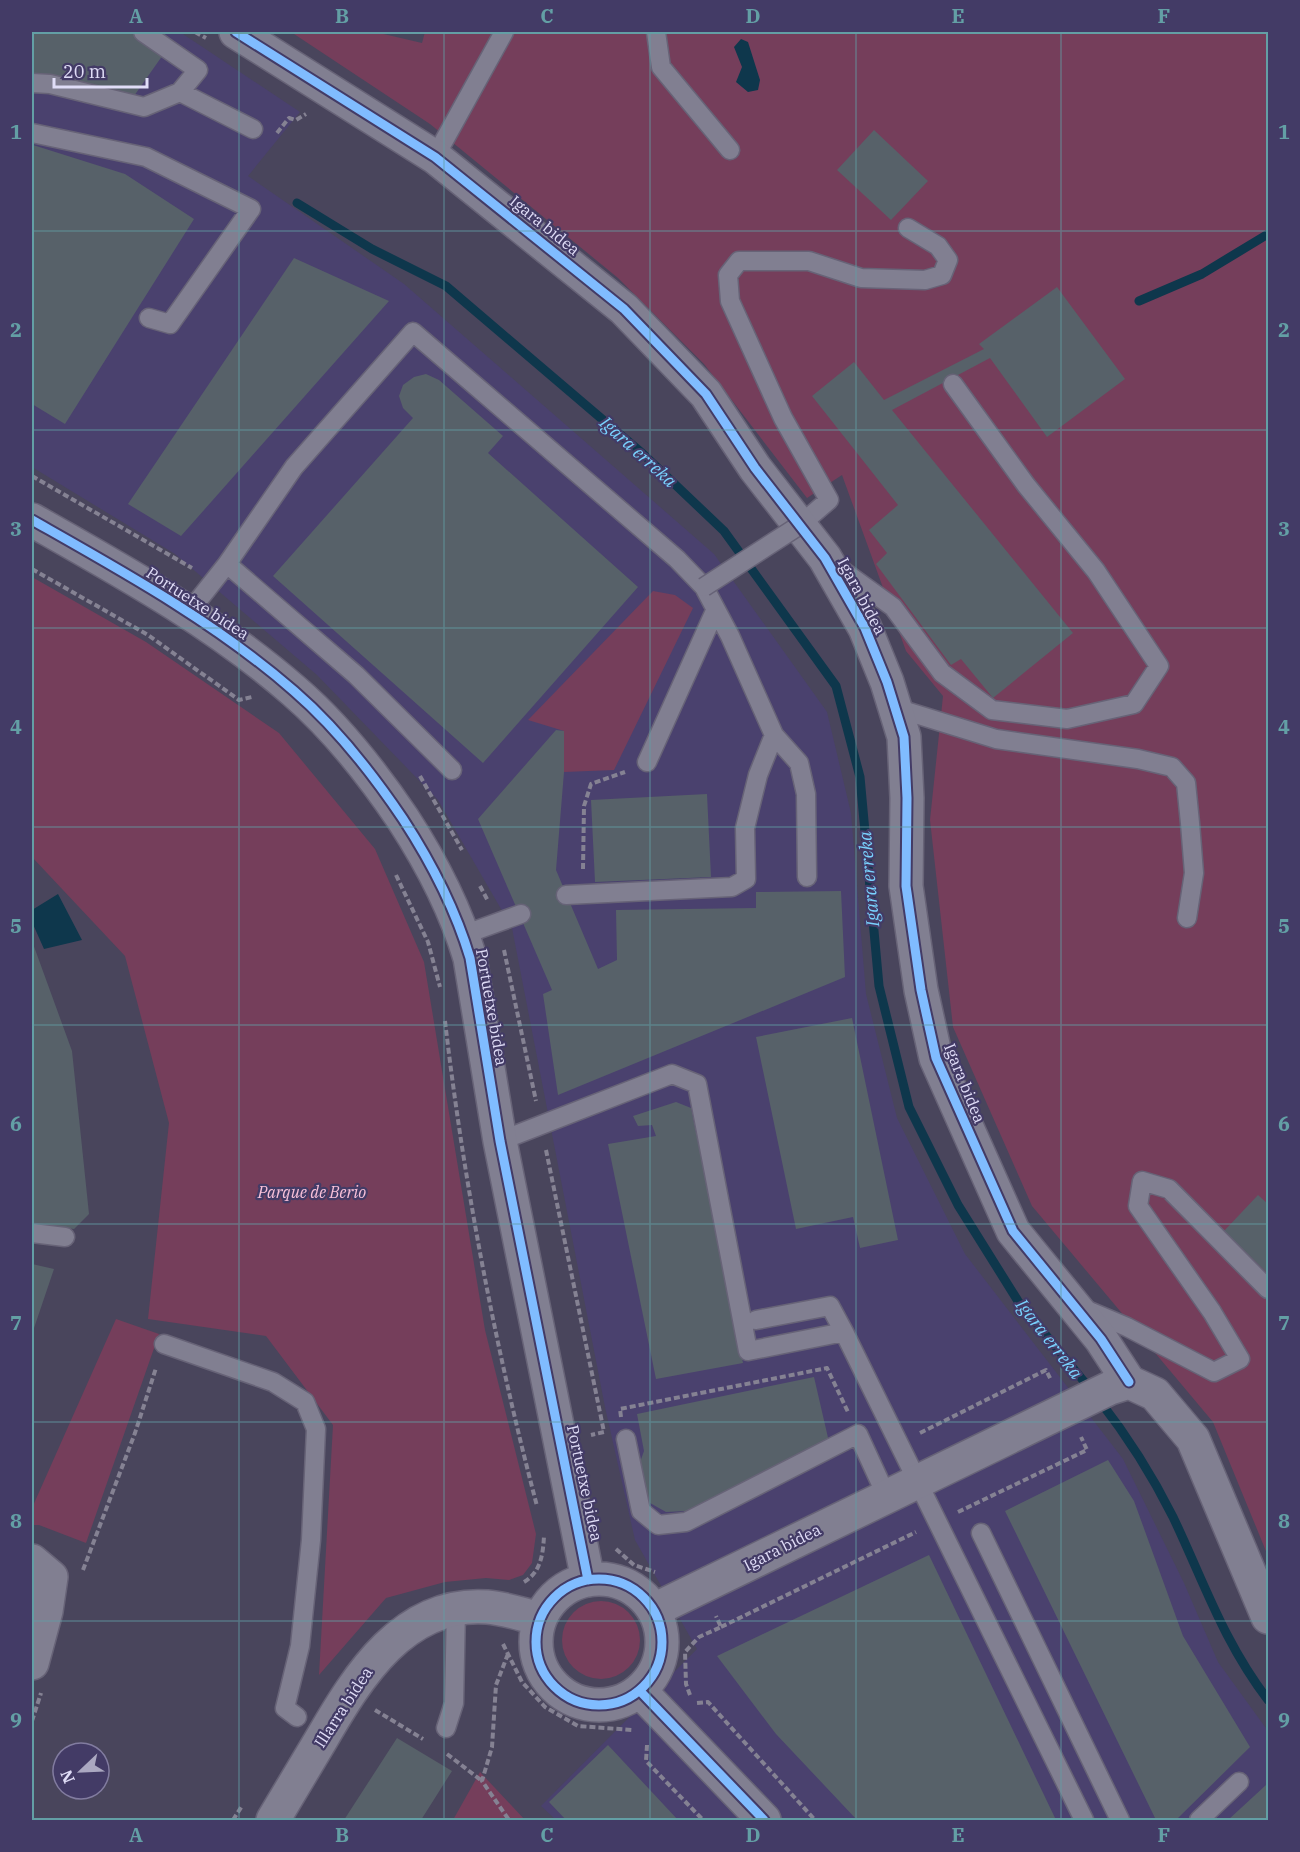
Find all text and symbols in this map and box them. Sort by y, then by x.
text: A [129,2,143,29]
text: B [335,2,349,29]
text: C [540,2,554,29]
text: D [745,2,761,29]
text: E [951,2,965,29]
text: F [1158,2,1170,29]
scale bar [54,51,147,89]
text: 20 m [63,60,106,83]
text: 1 [10,118,22,145]
text: 1 [1278,118,1290,145]
street label: Igara bidea [506,191,584,259]
text: 2 [10,316,22,343]
text: 2 [1278,316,1290,343]
water label: Igara erreka [594,410,682,492]
text: 3 [10,515,22,542]
text: 3 [1278,515,1290,542]
street label: Igara bidea [833,554,891,638]
street label: Portuetxe bidea [143,562,253,644]
text: 4 [10,713,22,740]
text: 4 [1278,713,1290,740]
water label: Igara erreka [853,830,884,929]
text: 5 [10,912,22,939]
text: 5 [1278,912,1290,939]
street label: Portuetxe bidea [472,947,512,1067]
street label: Igara bidea [940,1040,990,1126]
text: 6 [10,1110,22,1137]
text: 6 [1278,1110,1290,1137]
park label: Parque de Berio [257,1182,366,1202]
water label: Igara erreka [1010,1293,1088,1384]
text: 7 [10,1309,22,1336]
text: 7 [1278,1309,1290,1336]
street label: Portuetxe bidea [563,1423,607,1543]
text: 8 [10,1507,22,1534]
text: 8 [1278,1507,1290,1534]
street label: Igara bidea [740,1519,824,1575]
street label: Illarra bidea [309,1663,377,1751]
text: 9 [10,1706,22,1733]
text: 9 [1278,1706,1290,1733]
north arrow [51,1741,111,1801]
text: N [56,1767,79,1787]
text: A [129,1821,143,1848]
text: B [335,1821,349,1848]
text: C [540,1821,554,1848]
text: D [745,1821,761,1848]
text: E [951,1821,965,1848]
text: F [1158,1821,1170,1848]

